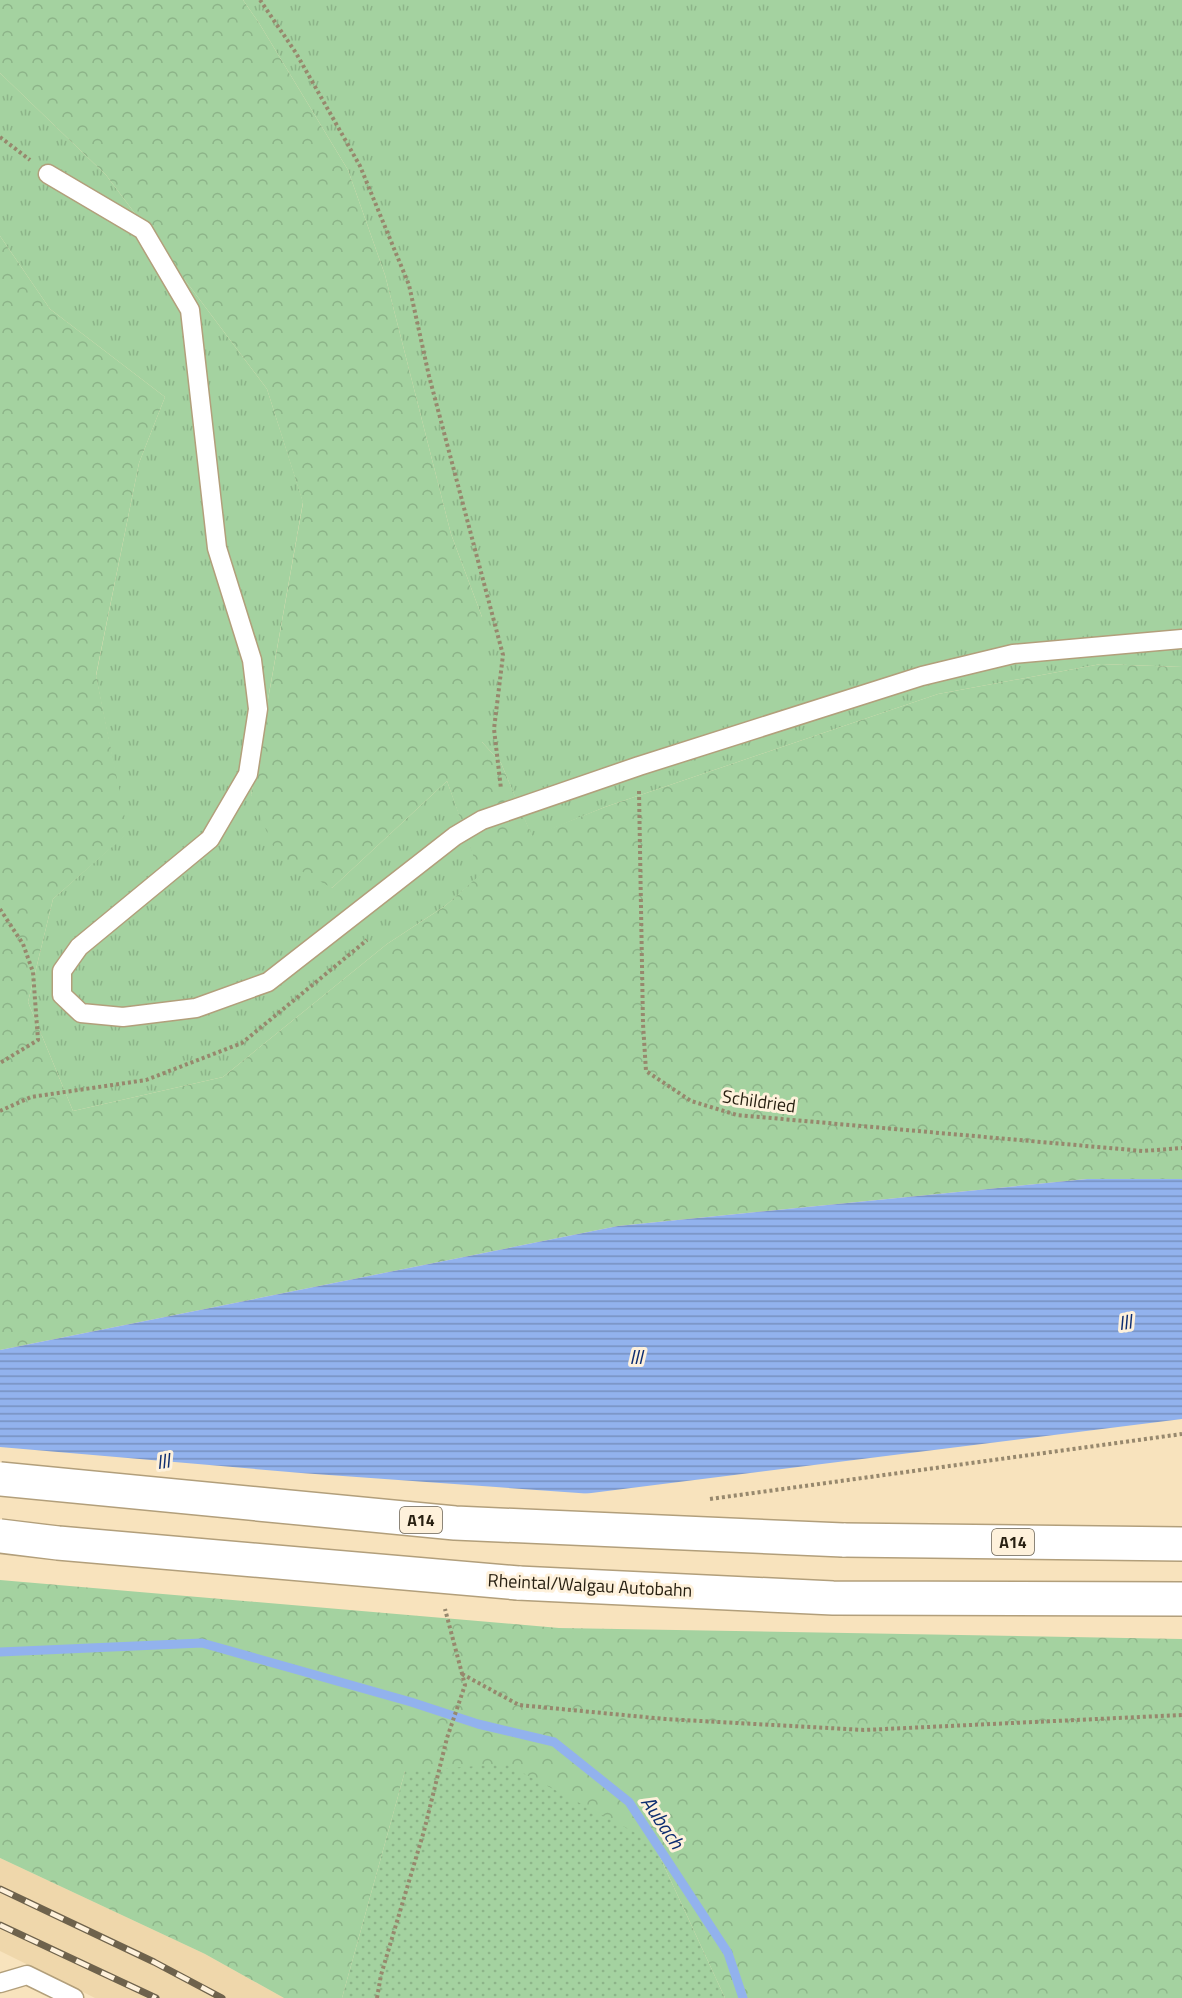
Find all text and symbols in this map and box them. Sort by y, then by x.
street label: Schildried [721,1083,797,1119]
water label: Ill [1116,1305,1136,1338]
water label: Ill [629,1341,645,1372]
water label: Ill [154,1444,174,1477]
road number: A14 [400,1507,442,1533]
road number: A14 [992,1529,1034,1555]
street label: Rheintal/Walgau Autobahn [487,1566,693,1604]
water label: Aubach [634,1789,693,1856]

